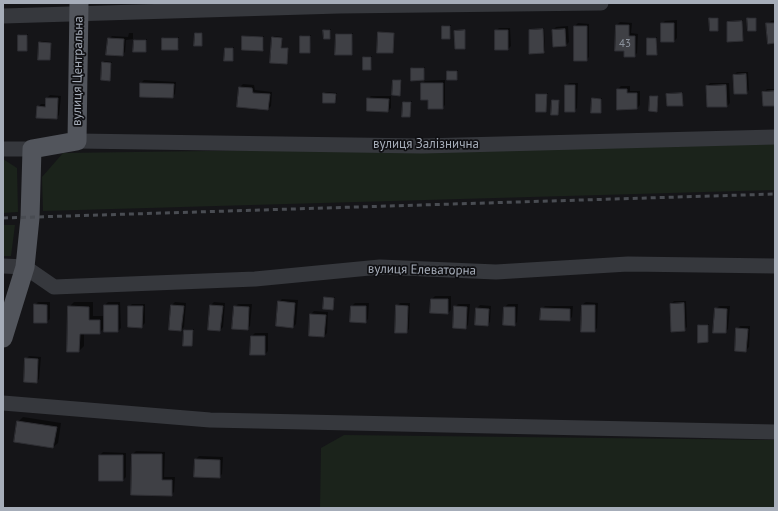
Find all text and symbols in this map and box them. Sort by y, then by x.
street label: вулиця Центральна [69,16,87,126]
house number: 43 [619,37,631,51]
street label: вулиця Залізнична [373,136,479,152]
street label: вулиця Елеваторна [368,261,476,279]

